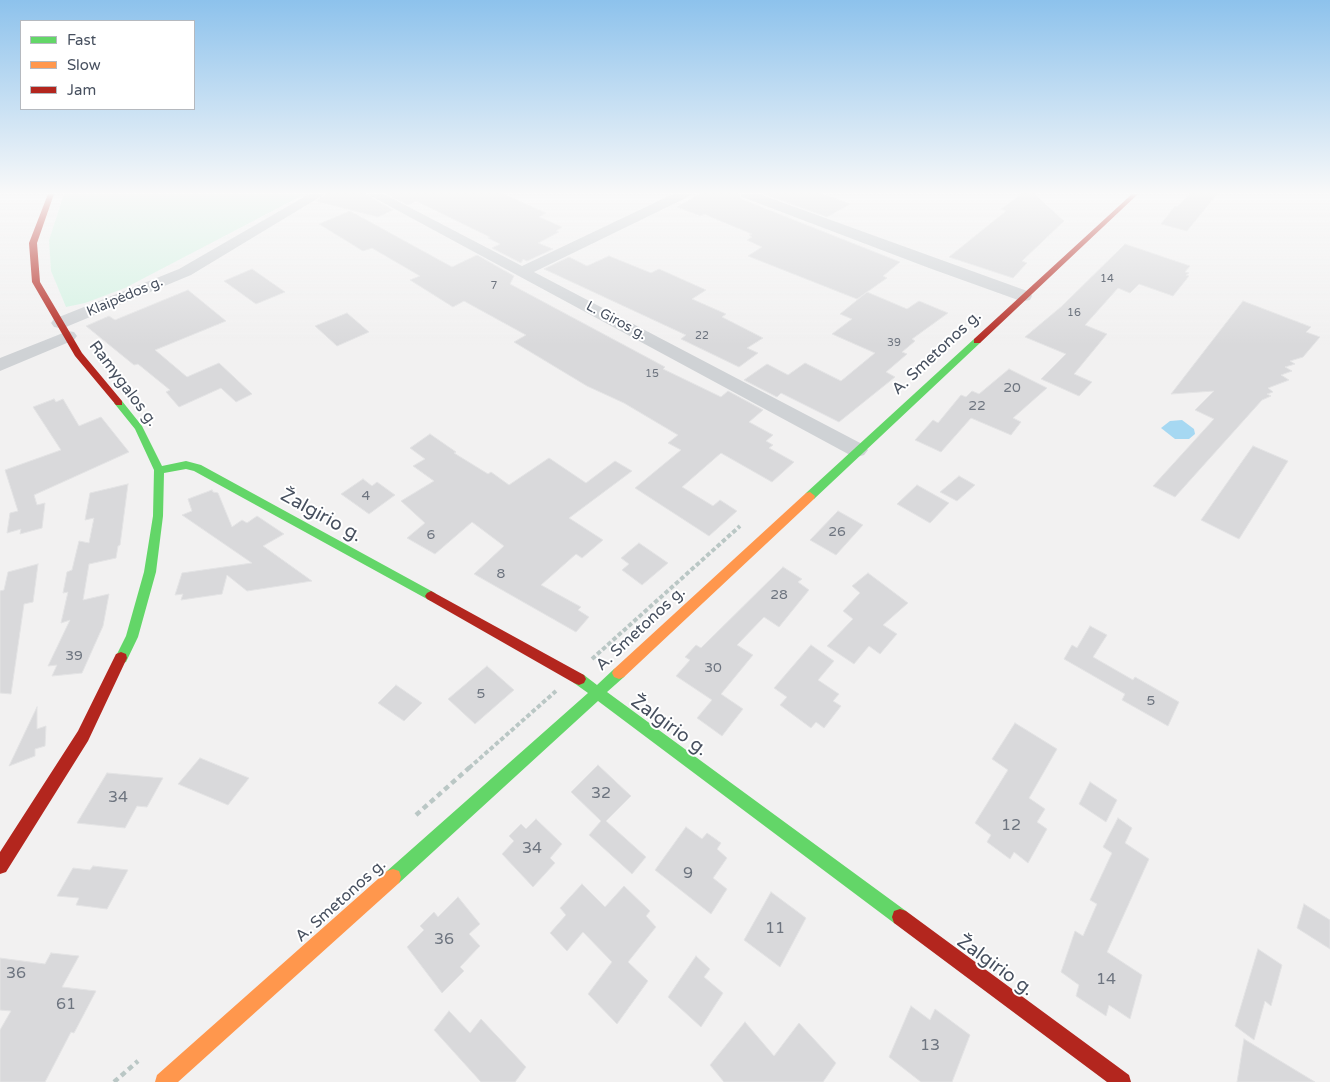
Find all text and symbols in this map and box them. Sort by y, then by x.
legend [20,20,195,110]
text: Fast [67,31,96,49]
text: Slow [67,56,101,74]
text: Jam [67,81,96,99]
house number: 14 [1100,272,1114,286]
street label: Klaipėdos g. [84,273,166,321]
house number: 7 [491,279,497,293]
street label: L. Giros g. [583,298,649,344]
house number: 16 [1067,306,1081,320]
street label: A. Smetonos g. [888,307,986,399]
house number: 22 [695,329,709,343]
house number: 39 [887,336,901,350]
street label: Ramygalos g. [85,337,161,431]
house number: 15 [645,367,659,381]
house number: 20 [1003,380,1021,396]
house number: 22 [968,398,986,414]
street label: Žalgirio g. [276,484,366,548]
house number: 4 [362,488,370,504]
house number: 26 [828,524,846,540]
house number: 6 [427,527,435,543]
house number: 8 [497,566,505,582]
street label: A. Smetonos g. [592,583,690,675]
house number: 28 [770,587,788,603]
house number: 39 [65,648,83,664]
house number: 30 [704,660,722,676]
house number: 5 [477,686,485,702]
street label: Žalgirio g. [626,690,712,762]
house number: 5 [1147,693,1155,709]
house number: 32 [591,784,611,804]
house number: 34 [108,788,128,808]
house number: 12 [1001,816,1021,836]
house number: 34 [522,839,542,859]
street label: A. Smetonos g. [292,855,390,947]
house number: 9 [683,864,693,884]
house number: 11 [765,919,785,939]
house number: 36 [434,930,454,950]
street label: Žalgirio g. [952,930,1038,1002]
house number: 36 [6,964,26,984]
house number: 14 [1096,970,1116,990]
house number: 61 [56,995,76,1015]
house number: 13 [920,1036,940,1056]

